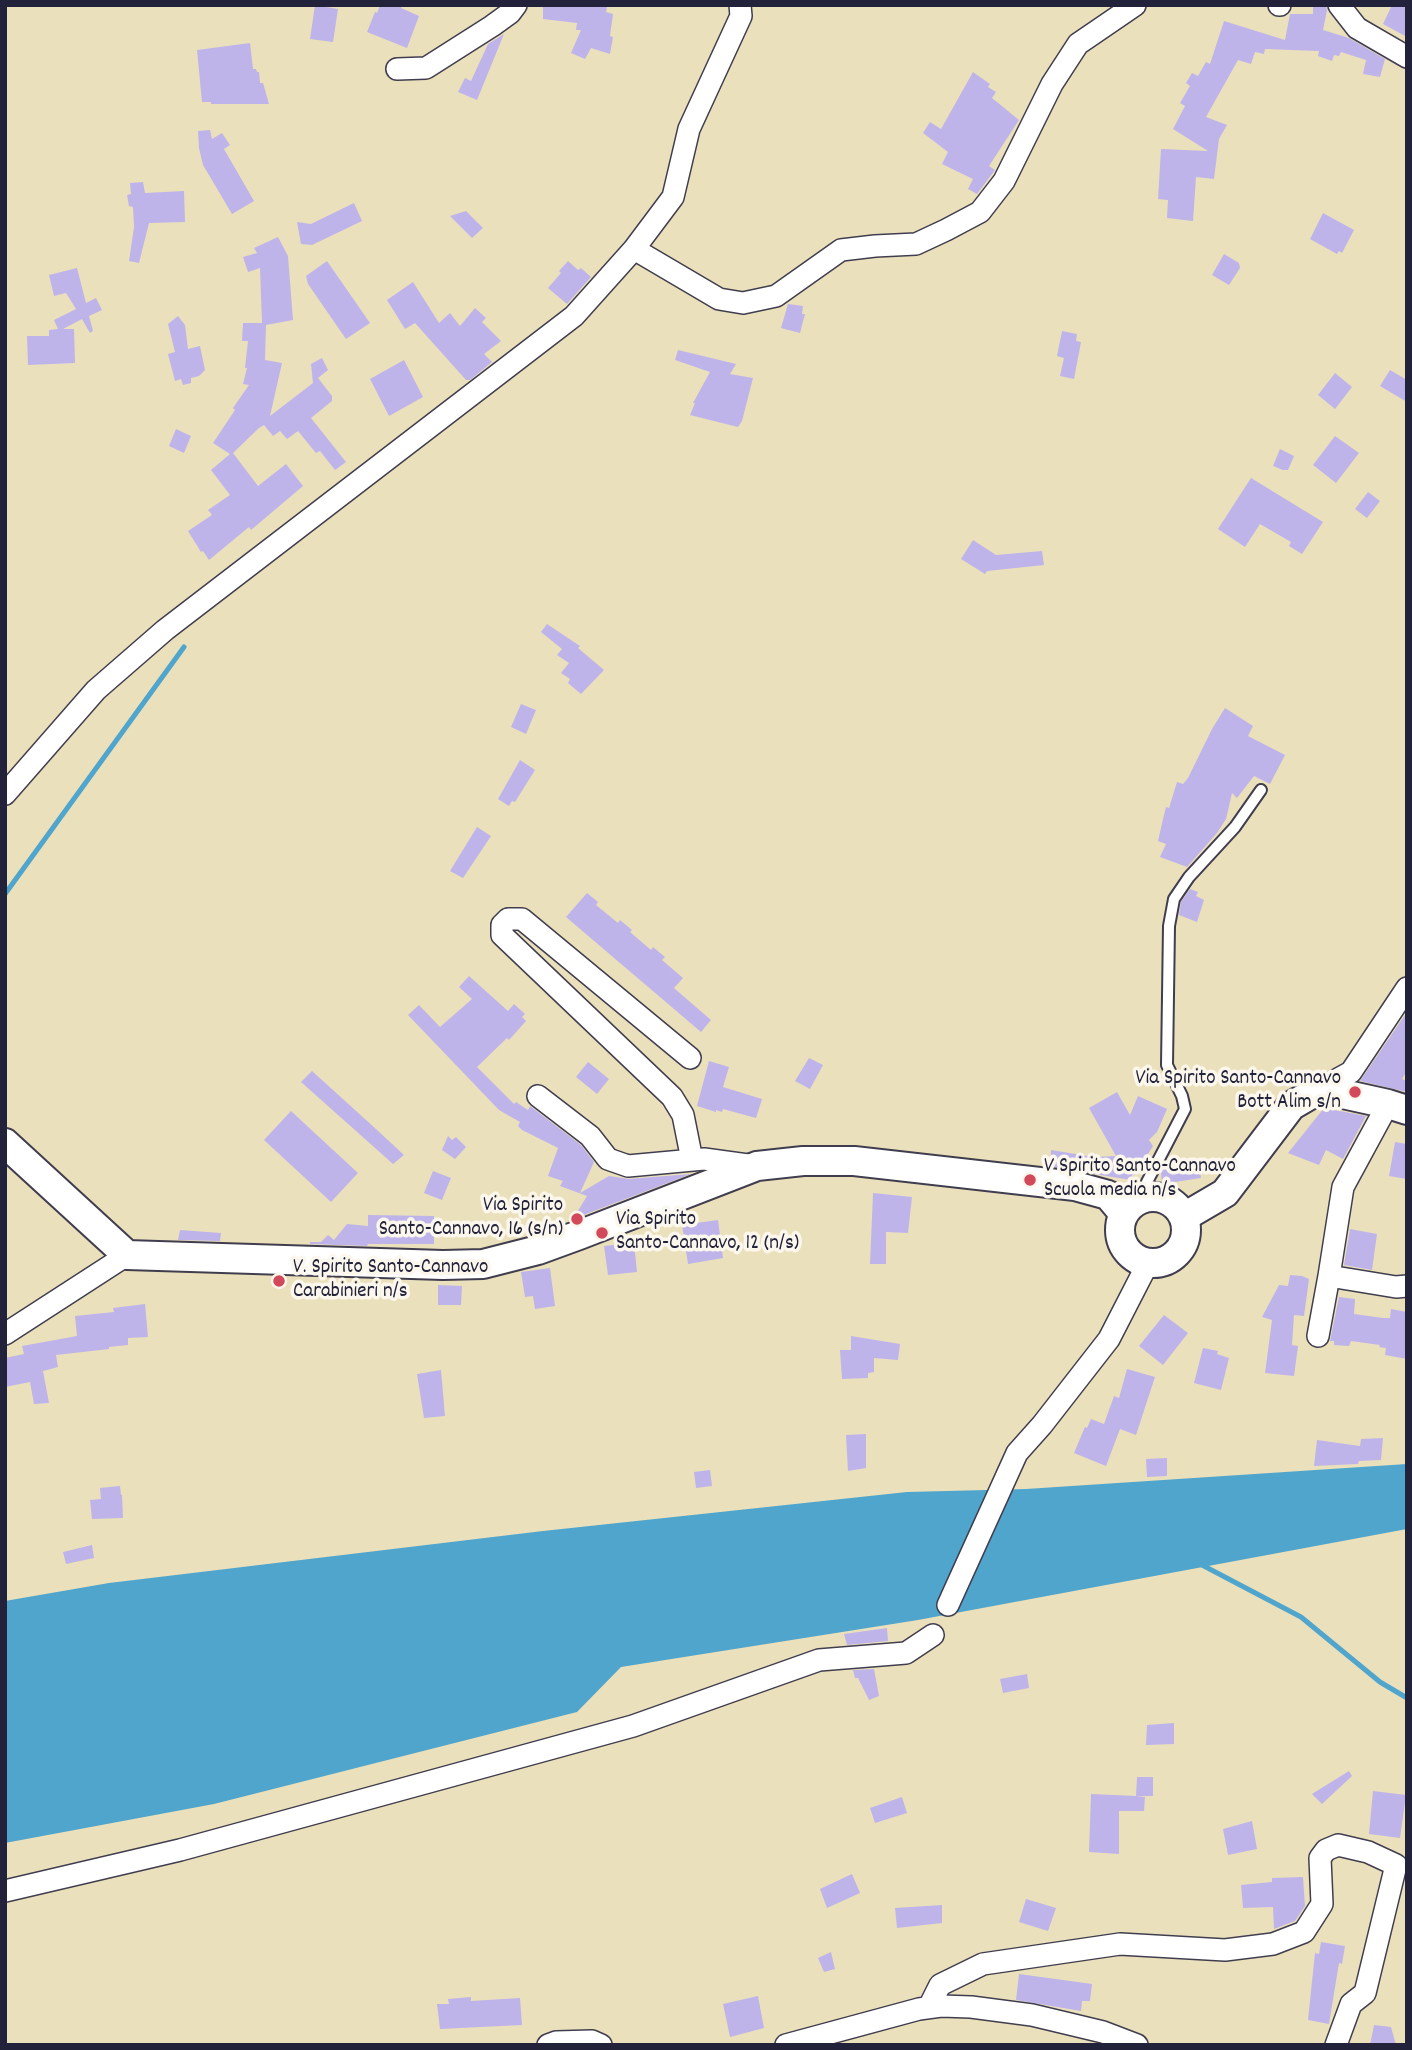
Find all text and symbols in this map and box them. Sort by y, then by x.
place label: Via Spirito Santo-Cannavo Bott Alim s/n [1135,1067,1341,1117]
marker: Via Spirito Santo-Cannavo Bott Alim s/n [1347,1084,1363,1100]
place label: V Spirito Santo-Cannavo Scuola media n/s [1044,1155,1236,1205]
marker: V Spirito Santo-Cannavo Scuola media n/s [1022,1172,1038,1188]
place label: Via Spirito Santo-Cannavo, 16 (s/n) [379,1194,563,1244]
place label: Via Spirito Santo-Cannavo, 12 (n/s) [616,1208,799,1258]
marker: Via Spirito Santo-Cannavo, 16 (s/n) [569,1211,585,1227]
marker: Via Spirito Santo-Cannavo, 12 (n/s) [594,1225,610,1241]
place label: V. Spirito Santo-Cannavo Carabinieri n/s [293,1256,488,1306]
marker: V. Spirito Santo-Cannavo Carabinieri n/s [271,1273,287,1289]

